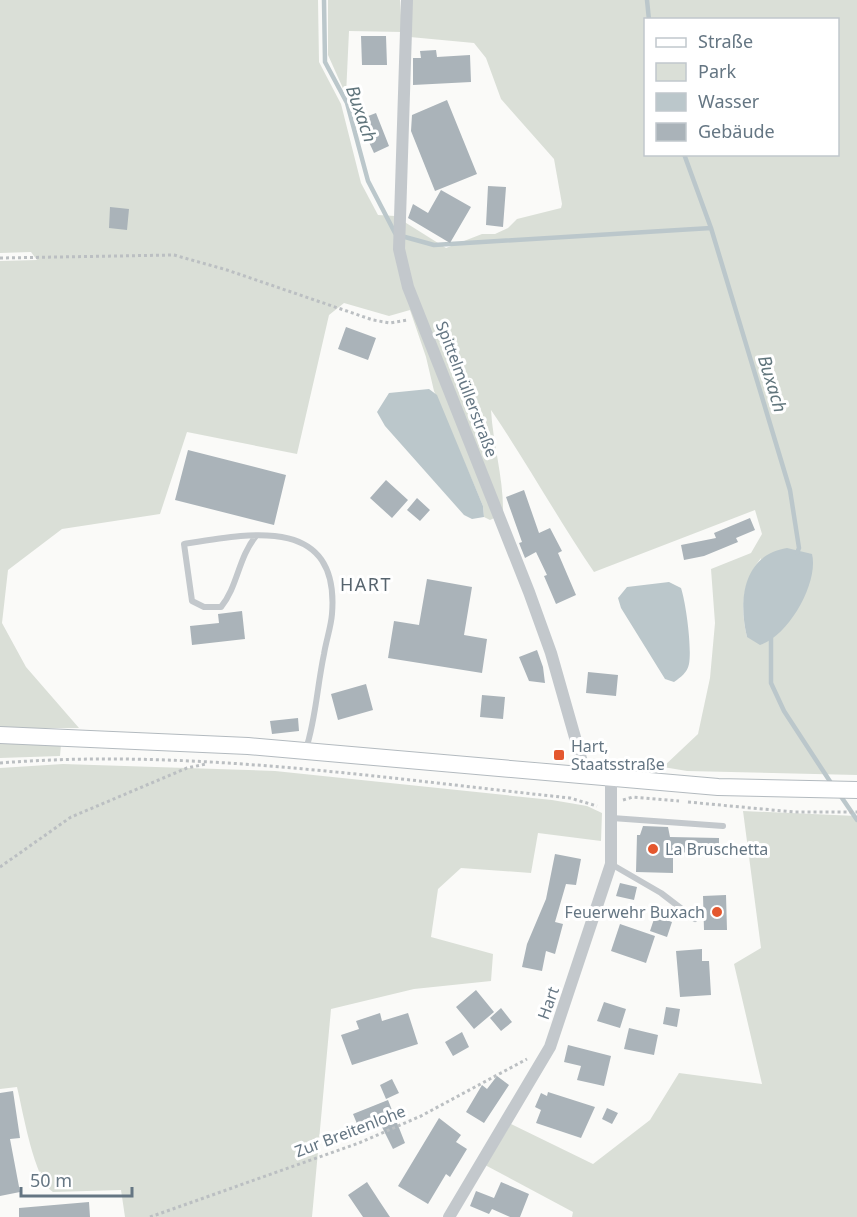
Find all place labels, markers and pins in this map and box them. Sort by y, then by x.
place label: Hart, Staatsstraße [571,735,665,775]
marker: Hart, Staatsstraße [552,748,566,762]
place label: La Bruschetta [665,838,768,860]
marker: La Bruschetta [646,842,660,856]
place label: Feuerwehr Buxach [565,901,705,923]
marker: Feuerwehr Buxach [710,905,724,919]

